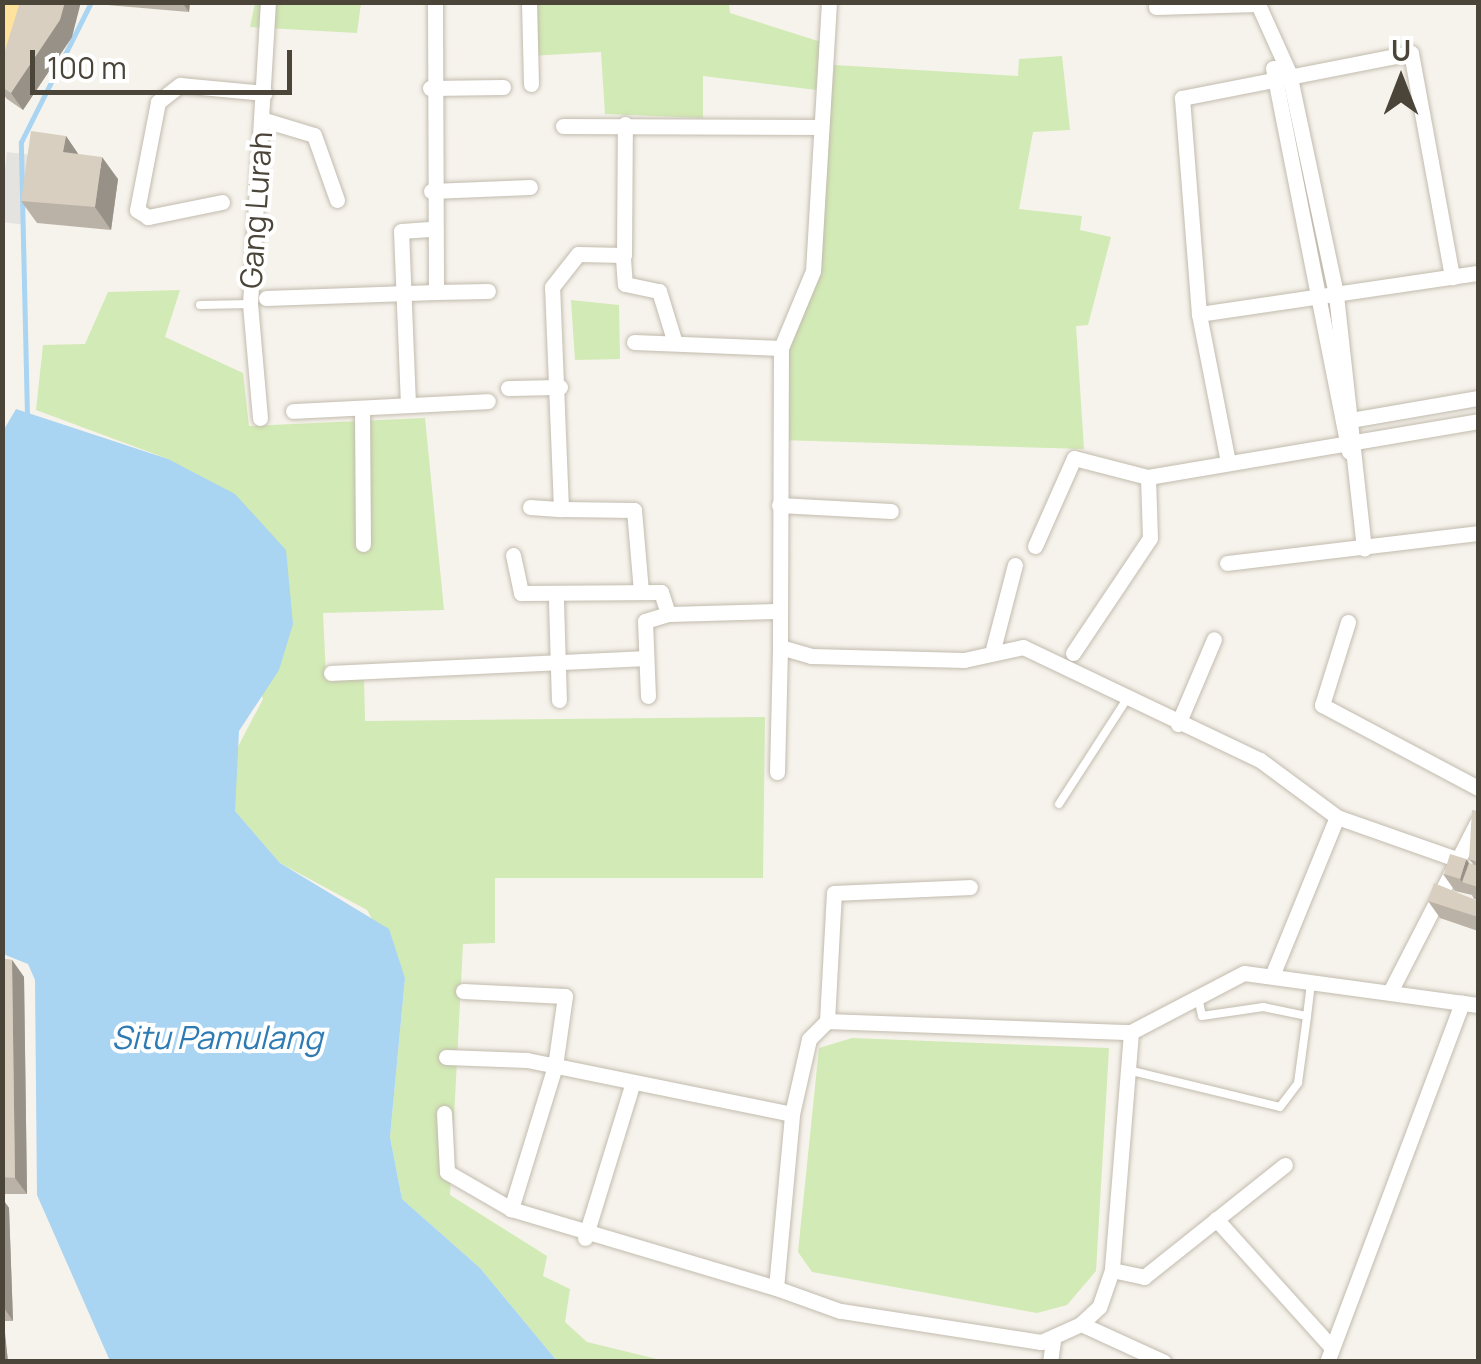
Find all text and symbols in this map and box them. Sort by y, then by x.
scale bar [35,30,298,92]
north arrow [1351,30,1451,130]
text: U [1391,31,1411,69]
text: 100 m [47,47,127,88]
street label: Gang Lurah [233,130,279,290]
water label: Situ Pamulang [111,1018,323,1056]

